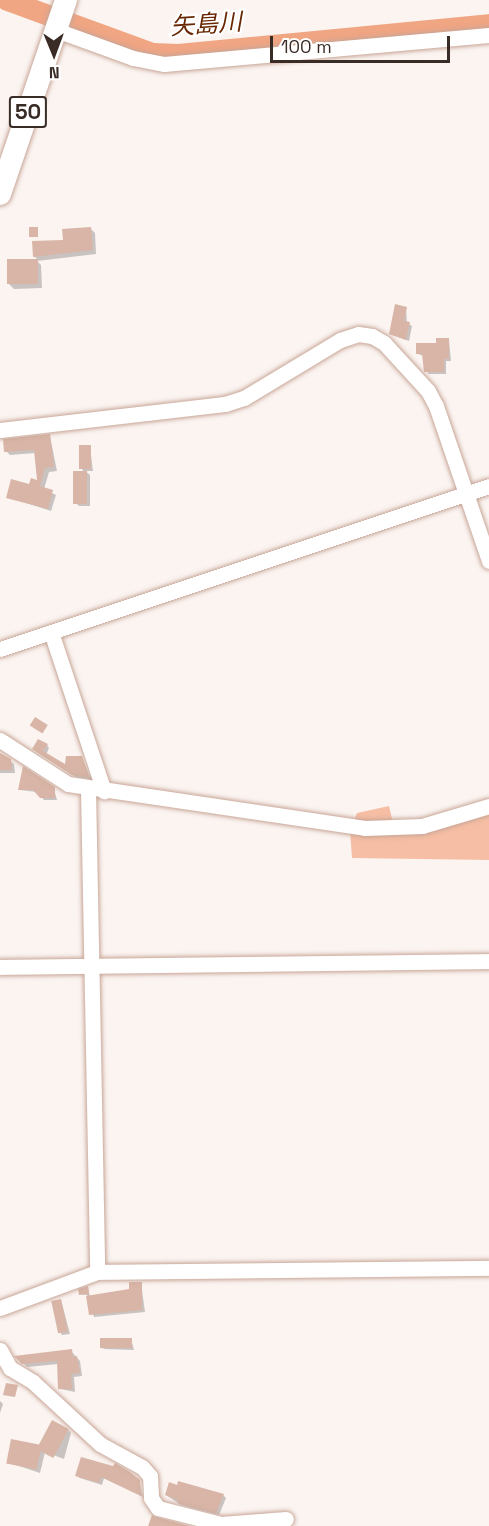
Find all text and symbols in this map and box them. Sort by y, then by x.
water label: 矢島川 [169,7,243,41]
north arrow [24,24,84,84]
scale bar [273,24,453,62]
text: 100 m [281,35,332,58]
text: N [49,62,60,83]
road number: 50 [9,94,48,130]

